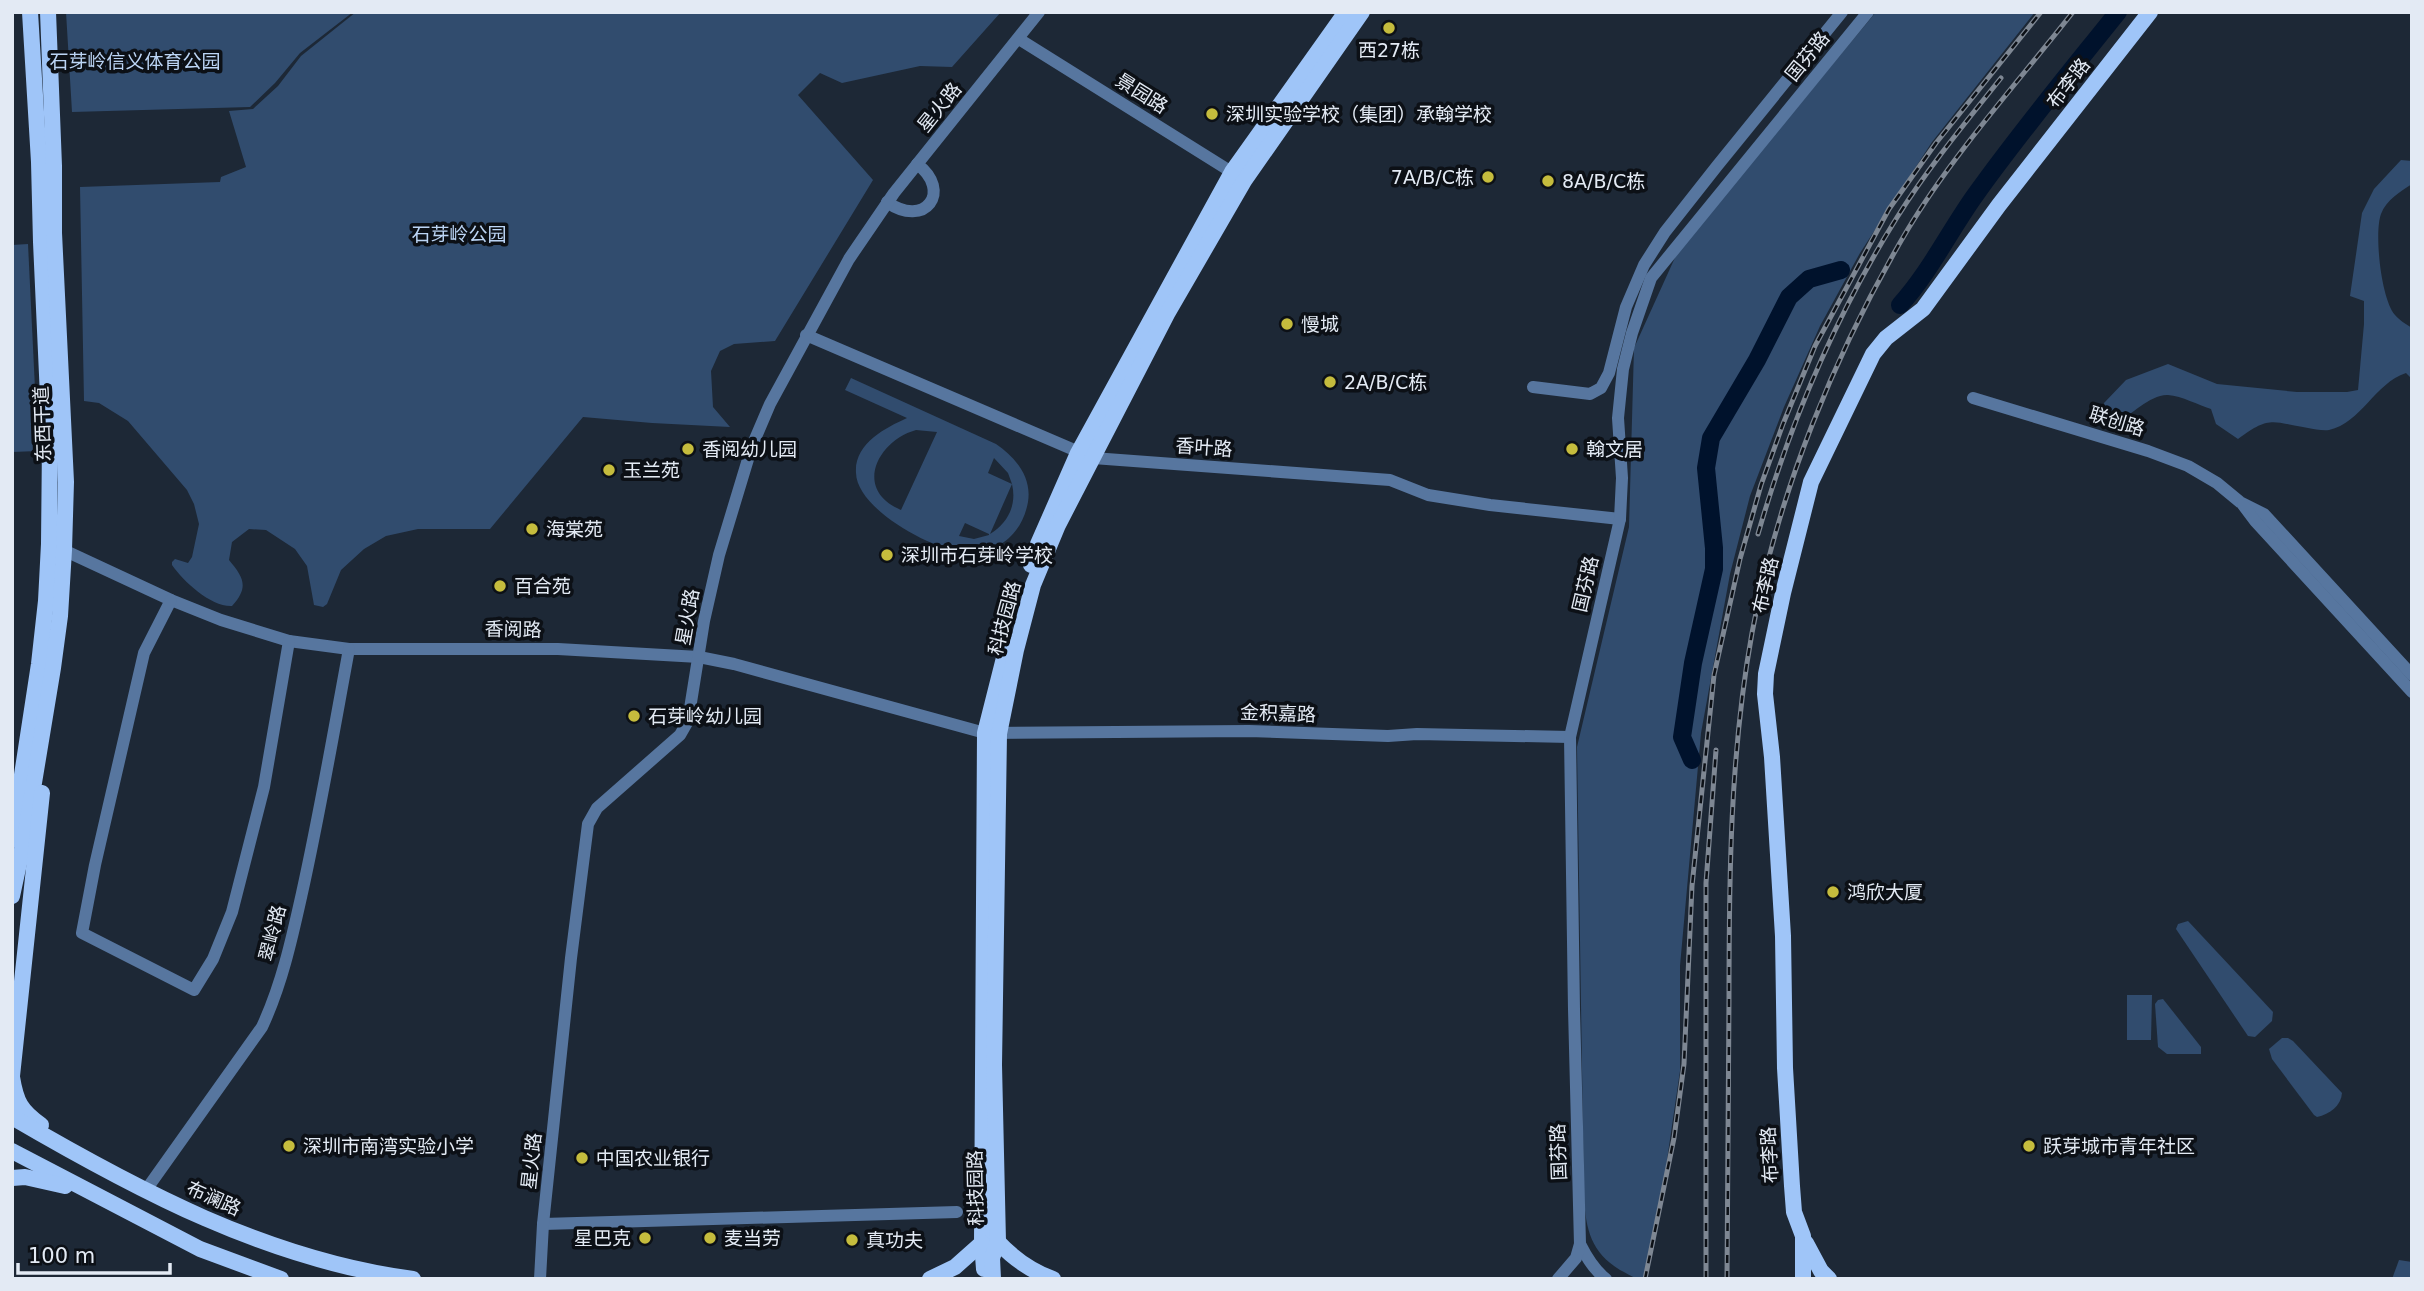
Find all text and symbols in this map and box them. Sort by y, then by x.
marker: 西27栋 [1381,20,1397,36]
street label: 国芬路 [1781,27,1833,85]
place label: 西27栋 [1358,39,1420,61]
park label: 石芽岭信义体育公园 [49,50,221,72]
street label: 布李路 [2042,54,2094,112]
street label: 景园路 [1112,69,1172,117]
street label: 星火路 [913,78,965,136]
place label: 深圳实验学校（集团）承翰学校 [1226,103,1492,125]
marker: 深圳实验学校（集团）承翰学校 [1204,106,1220,122]
place label: 7A/B/C栋 [1391,166,1474,188]
marker: 7A/B/C栋 [1480,169,1496,185]
place label: 8A/B/C栋 [1562,170,1645,192]
marker: 8A/B/C栋 [1540,173,1556,189]
park label: 石芽岭公园 [411,223,507,245]
place label: 慢城 [1301,313,1339,335]
marker: 慢城 [1279,316,1295,332]
place label: 2A/B/C栋 [1344,371,1427,393]
marker: 2A/B/C栋 [1322,374,1338,390]
street label: 东西干道 [30,386,54,462]
street label: 联创路 [2087,402,2147,440]
street label: 香叶路 [1175,434,1233,460]
place label: 香阅幼儿园 [702,438,797,460]
place label: 翰文居 [1586,438,1643,460]
marker: 香阅幼儿园 [680,441,696,457]
marker: 翰文居 [1564,441,1580,457]
place label: 玉兰苑 [623,459,680,481]
marker: 玉兰苑 [601,462,617,478]
place label: 海棠苑 [546,518,603,540]
marker: 海棠苑 [524,521,540,537]
place label: 深圳市石芽岭学校 [901,544,1053,566]
marker: 深圳市石芽岭学校 [879,547,895,563]
street label: 国芬路 [1568,554,1602,614]
street label: 布李路 [1748,555,1782,615]
place label: 百合苑 [514,575,571,597]
marker: 百合苑 [492,578,508,594]
street label: 科技园路 [984,578,1024,658]
street label: 星火路 [671,587,703,647]
street label: 香阅路 [484,618,542,640]
street label: 金积嘉路 [1240,701,1316,725]
place label: 石芽岭幼儿园 [648,705,762,727]
marker: 石芽岭幼儿园 [626,708,642,724]
place label: 鸿欣大厦 [1847,881,1923,903]
marker: 鸿欣大厦 [1825,884,1841,900]
street label: 翠岭路 [254,903,290,963]
street label: 国芬路 [1546,1123,1570,1181]
street label: 布李路 [1757,1126,1781,1184]
street label: 星火路 [517,1131,545,1191]
place label: 深圳市南湾实验小学 [303,1135,474,1157]
place label: 跃芽城市青年社区 [2043,1135,2195,1157]
marker: 深圳市南湾实验小学 [281,1138,297,1154]
marker: 跃芽城市青年社区 [2021,1138,2037,1154]
place label: 中国农业银行 [596,1147,710,1169]
marker: 中国农业银行 [574,1150,590,1166]
street label: 科技园路 [963,1150,987,1226]
street label: 布澜路 [183,1176,245,1220]
place label: 星巴克 [574,1227,631,1249]
place label: 麦当劳 [724,1227,781,1249]
place label: 真功夫 [866,1229,923,1251]
marker: 星巴克 [637,1230,653,1246]
marker: 麦当劳 [702,1230,718,1246]
scale bar [18,1232,170,1276]
marker: 真功夫 [844,1232,860,1248]
text: 100 m [28,1244,95,1268]

